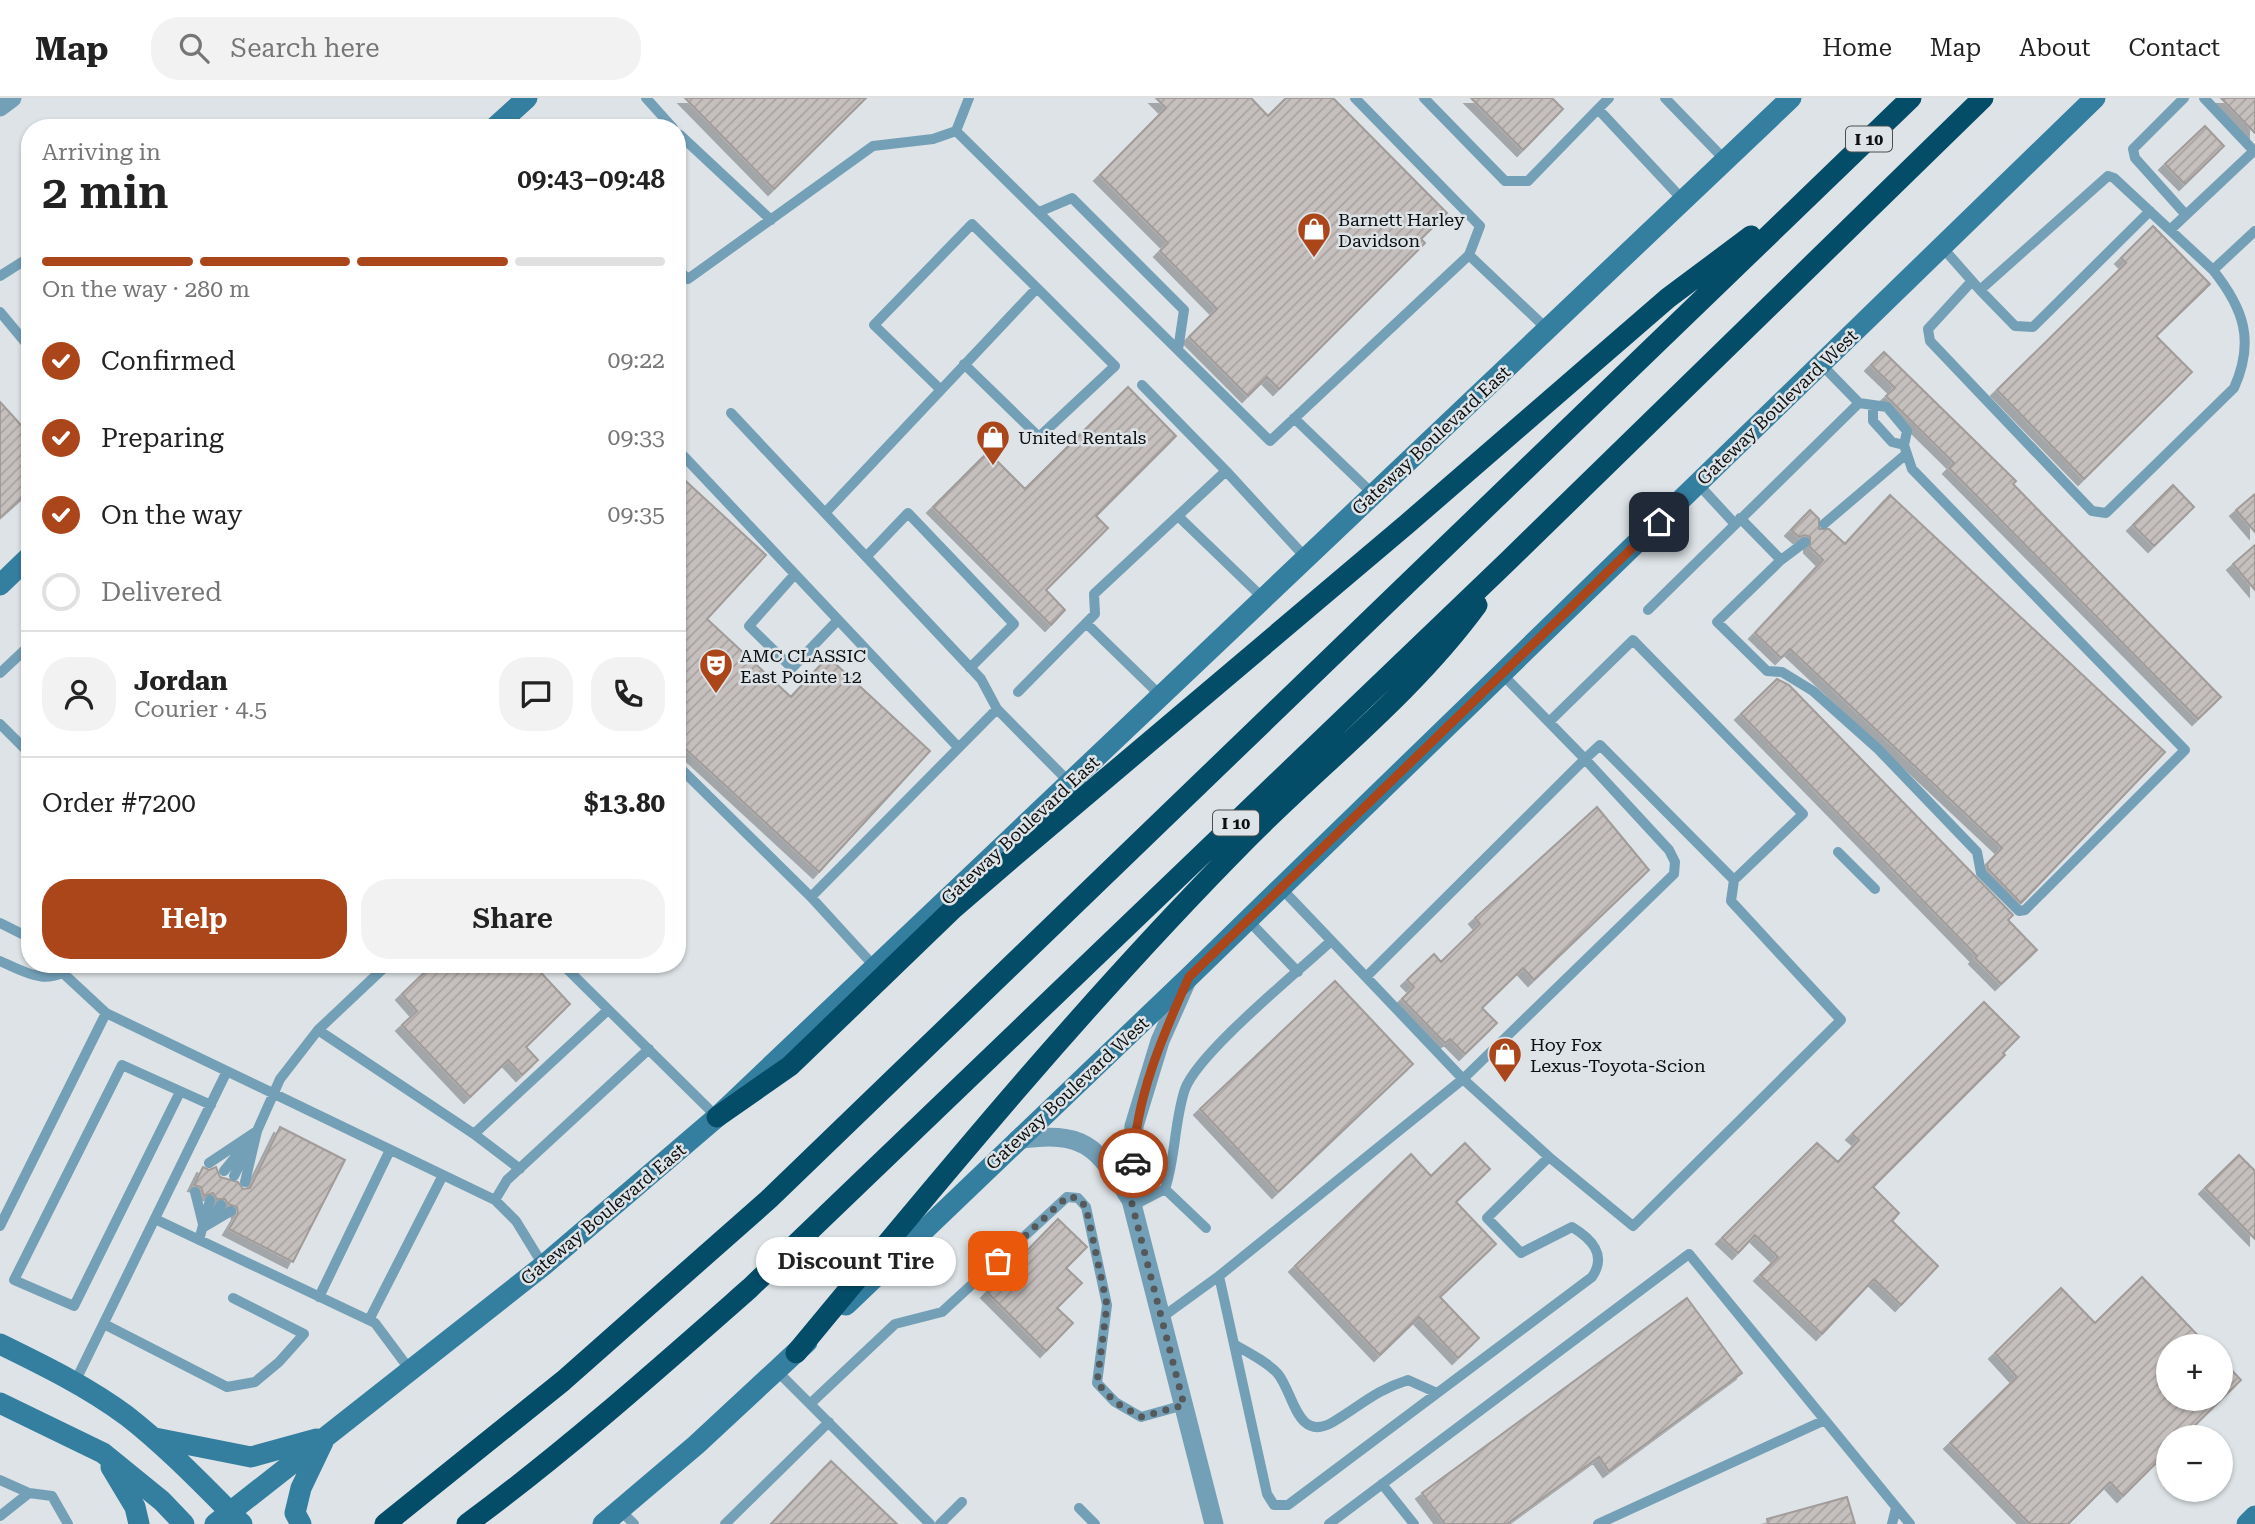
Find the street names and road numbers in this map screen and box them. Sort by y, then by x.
road number: I 10 [1846,126,1892,152]
street label: Gateway Boulevard West [1692,325,1862,489]
street label: Gateway Boulevard East [1348,361,1515,519]
street label: Gateway Boulevard East [937,751,1104,909]
road number: I 10 [1213,810,1259,836]
street label: Gateway Boulevard West [981,1012,1153,1174]
street label: Gateway Boulevard East [516,1139,690,1289]

